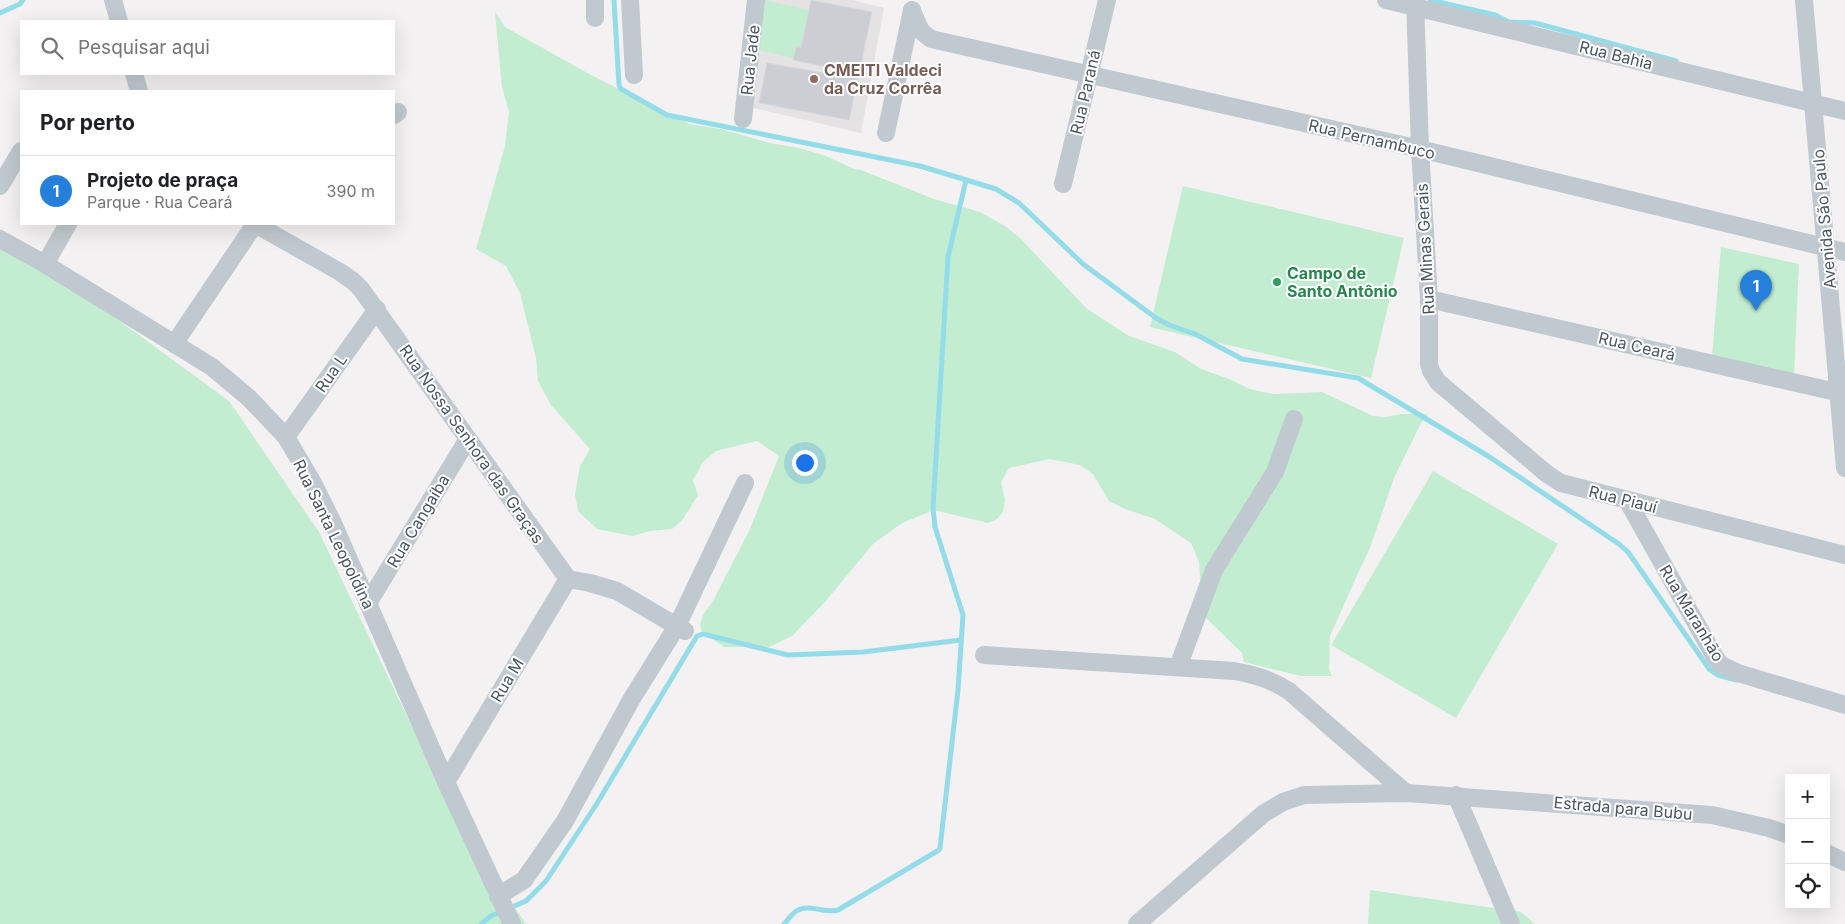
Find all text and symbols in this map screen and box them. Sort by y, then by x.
search box [20,20,395,75]
street label: Rua Jade [736,24,764,96]
icon: search [38,34,66,62]
text: Pesquisar aqui [78,36,210,59]
street label: Rua Bahia [1577,36,1655,74]
street label: Rua Paraná [1066,48,1104,136]
place label: CMEITI Valdeci da Cruz Corrêa [824,60,942,98]
marker: CMEITI Valdeci da Cruz Corrêa [808,73,820,85]
text: Por perto [40,110,135,135]
street label: Rua Pernambuco [1307,115,1437,163]
street label: Avenida São Paulo [1808,148,1840,290]
text: Projeto de praça [87,169,238,192]
text: 1 [53,181,59,201]
text: 390 m [327,181,375,201]
street label: Rua Minas Gerais [1412,183,1438,315]
text: Parque · Rua Ceará [87,192,233,212]
place label: Campo de Santo Antônio [1287,263,1398,301]
pin: 1 [1740,270,1772,311]
marker: Campo de Santo Antônio [1271,276,1283,288]
street label: Rua Ceará [1597,327,1677,365]
street label: Rua Nossa Senhora das Graças [395,341,549,547]
street label: Rua L [311,350,351,396]
your location [792,450,818,476]
street label: Rua Santa Leopoldina [289,456,379,612]
street label: Rua Cangaíba [382,471,454,571]
street label: Rua Piauí [1587,481,1659,517]
street label: Rua Maranhão [1655,561,1729,665]
street label: Rua M [486,654,528,706]
map controls [1785,774,1830,909]
button: + [1785,774,1830,819]
street label: Estrada para Bubu [1553,792,1693,824]
button: − [1785,819,1830,864]
button: locate [1785,864,1830,909]

